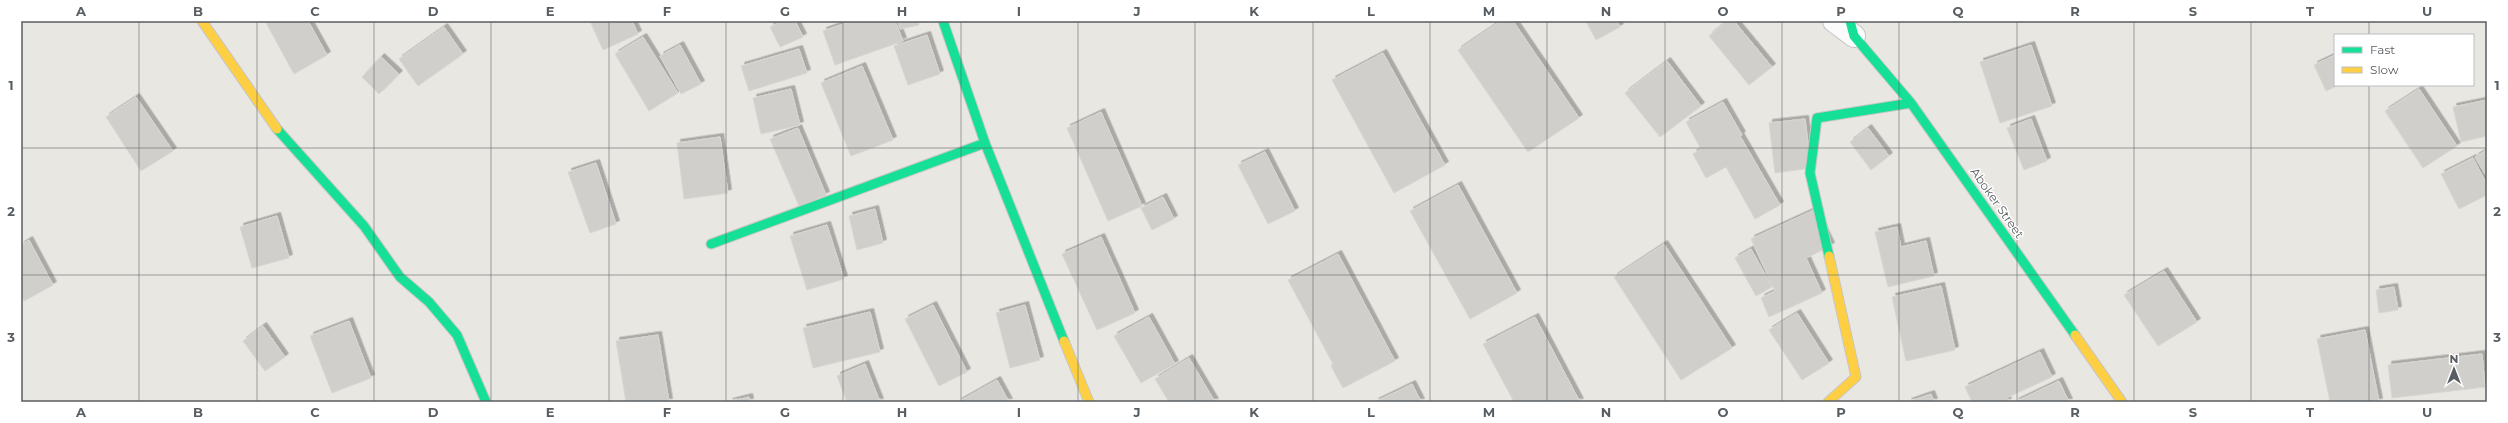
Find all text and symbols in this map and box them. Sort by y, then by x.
text: A [75,3,87,19]
text: B [193,3,203,19]
text: C [310,3,320,19]
text: D [428,3,439,19]
text: E [546,3,555,19]
text: F [663,3,671,19]
text: G [780,3,790,19]
text: H [897,3,907,19]
text: I [1017,3,1021,19]
text: J [1132,3,1141,19]
text: K [1249,3,1259,19]
text: L [1367,3,1375,19]
text: M [1483,3,1495,19]
text: N [1601,3,1611,19]
text: O [1718,3,1729,19]
text: P [1836,3,1846,19]
text: Q [1953,3,1964,19]
text: R [2070,3,2080,19]
text: S [2189,3,2197,19]
text: T [2306,3,2314,19]
text: U [2422,3,2432,19]
legend [2334,34,2474,86]
text: Fast [2370,42,2395,57]
text: Slow [2370,62,2399,77]
text: 1 [8,77,14,93]
text: 1 [2494,77,2500,93]
street label: Aboker Street [1968,165,2027,241]
text: 2 [7,203,15,219]
text: 2 [2493,203,2501,219]
text: 3 [6,329,15,345]
text: 3 [2492,329,2501,345]
north arrow [2434,349,2474,389]
text: N [2450,352,2458,366]
text: A [75,404,87,420]
text: B [193,404,203,420]
text: C [310,404,320,420]
text: D [428,404,439,420]
text: E [546,404,555,420]
text: F [663,404,671,420]
text: G [780,404,790,420]
text: H [897,404,907,420]
text: I [1017,404,1021,420]
text: J [1132,404,1141,420]
text: K [1249,404,1259,420]
text: L [1367,404,1375,420]
text: M [1483,404,1495,420]
text: N [1601,404,1611,420]
text: O [1718,404,1729,420]
text: P [1836,404,1846,420]
text: Q [1953,404,1964,420]
text: R [2070,404,2080,420]
text: S [2189,404,2197,420]
text: T [2306,404,2314,420]
text: U [2422,404,2432,420]

